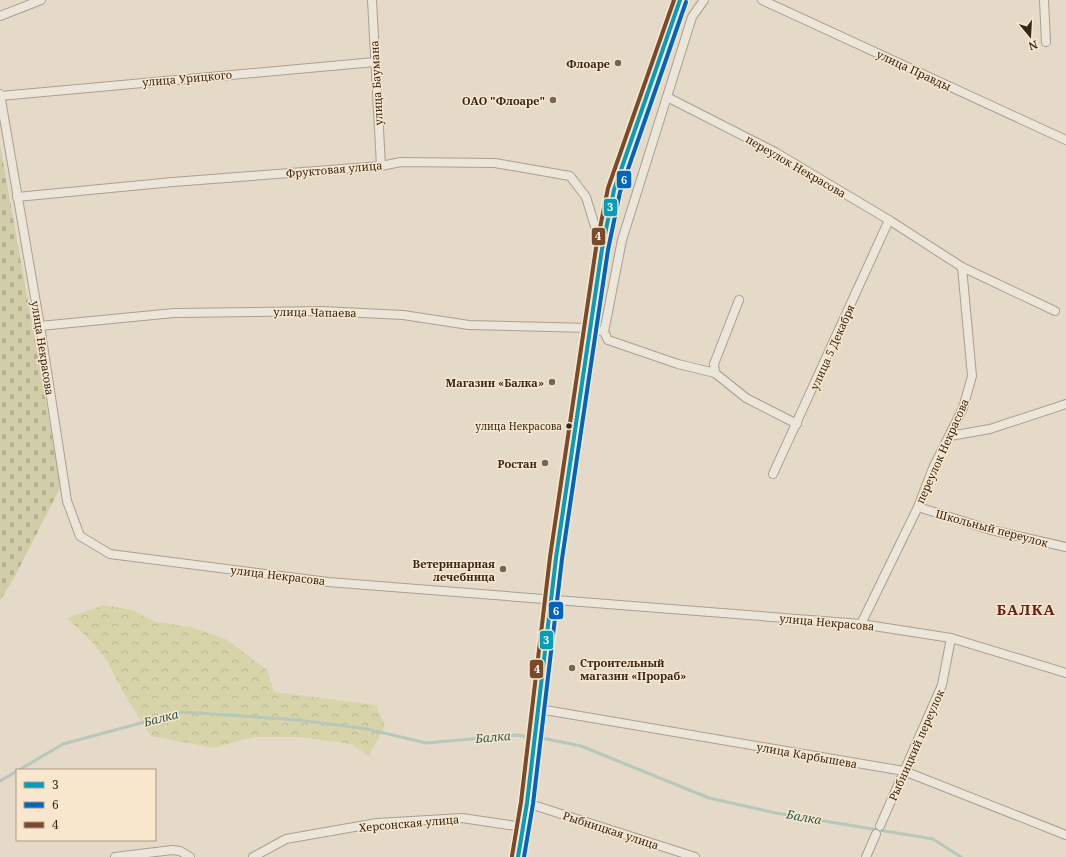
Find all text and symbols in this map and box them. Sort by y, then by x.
north arrow [1010,16,1050,56]
text: N [1026,38,1040,55]
street label: улица Баумана [366,40,386,126]
street label: улица Правды [874,46,954,94]
place label: Флоаре [566,56,610,71]
marker: Флоаре [613,58,623,68]
street label: улица Урицкого [141,67,233,89]
place label: ОАО "Флоаре" [462,93,545,108]
marker: ОАО "Флоаре" [548,95,558,105]
street label: переулок Некрасова [743,131,849,201]
street label: Фруктовая улица [285,157,383,181]
line badge: 6 [616,170,632,189]
text: 6 [621,172,627,187]
line badge: 3 [603,198,618,217]
text: 3 [607,199,613,214]
line badge: 4 [591,227,606,246]
text: 4 [595,228,601,243]
street label: улица Некрасова [28,300,58,396]
street label: улица 5 Декабря [806,302,858,392]
street label: улица Чапаева [273,304,357,320]
place label: Магазин «Балка» [445,375,544,390]
marker: Магазин «Балка» [547,377,557,387]
street label: переулок Некрасова [912,396,972,506]
place label: улица Некрасова [475,419,562,433]
marker: улица Некрасова [564,421,574,431]
place label: Ростан [498,456,538,471]
marker: Ростан [540,458,550,468]
street label: Школьный переулок [934,506,1050,550]
place label: Ветеринарная лечебница [413,556,495,584]
street label: улица Некрасова [230,562,326,588]
marker: Ветеринарная лечебница [498,564,508,574]
district label: БАЛКА [996,599,1056,619]
line badge: 6 [548,601,564,620]
text: 6 [553,603,559,618]
street label: улица Некрасова [779,610,875,634]
line badge: 3 [539,630,554,650]
text: 3 [543,632,549,647]
place label: Строительный магазин «Прораб» [580,655,686,683]
line badge: 4 [529,659,544,679]
text: 4 [534,661,540,676]
marker: Строительный магазин «Прораб» [567,663,577,673]
street label: Рыбницкий переулок [885,687,948,803]
water label: Балка [141,705,180,731]
water label: Балка [474,727,512,747]
street label: улица Карбышева [756,739,858,771]
legend [16,769,156,841]
text: 3 [52,776,59,793]
text: 6 [52,796,59,813]
water label: Балка [784,805,823,828]
street label: Рыбницкая улица [561,807,661,853]
street label: Херсонская улица [358,811,460,835]
text: 4 [52,816,59,833]

